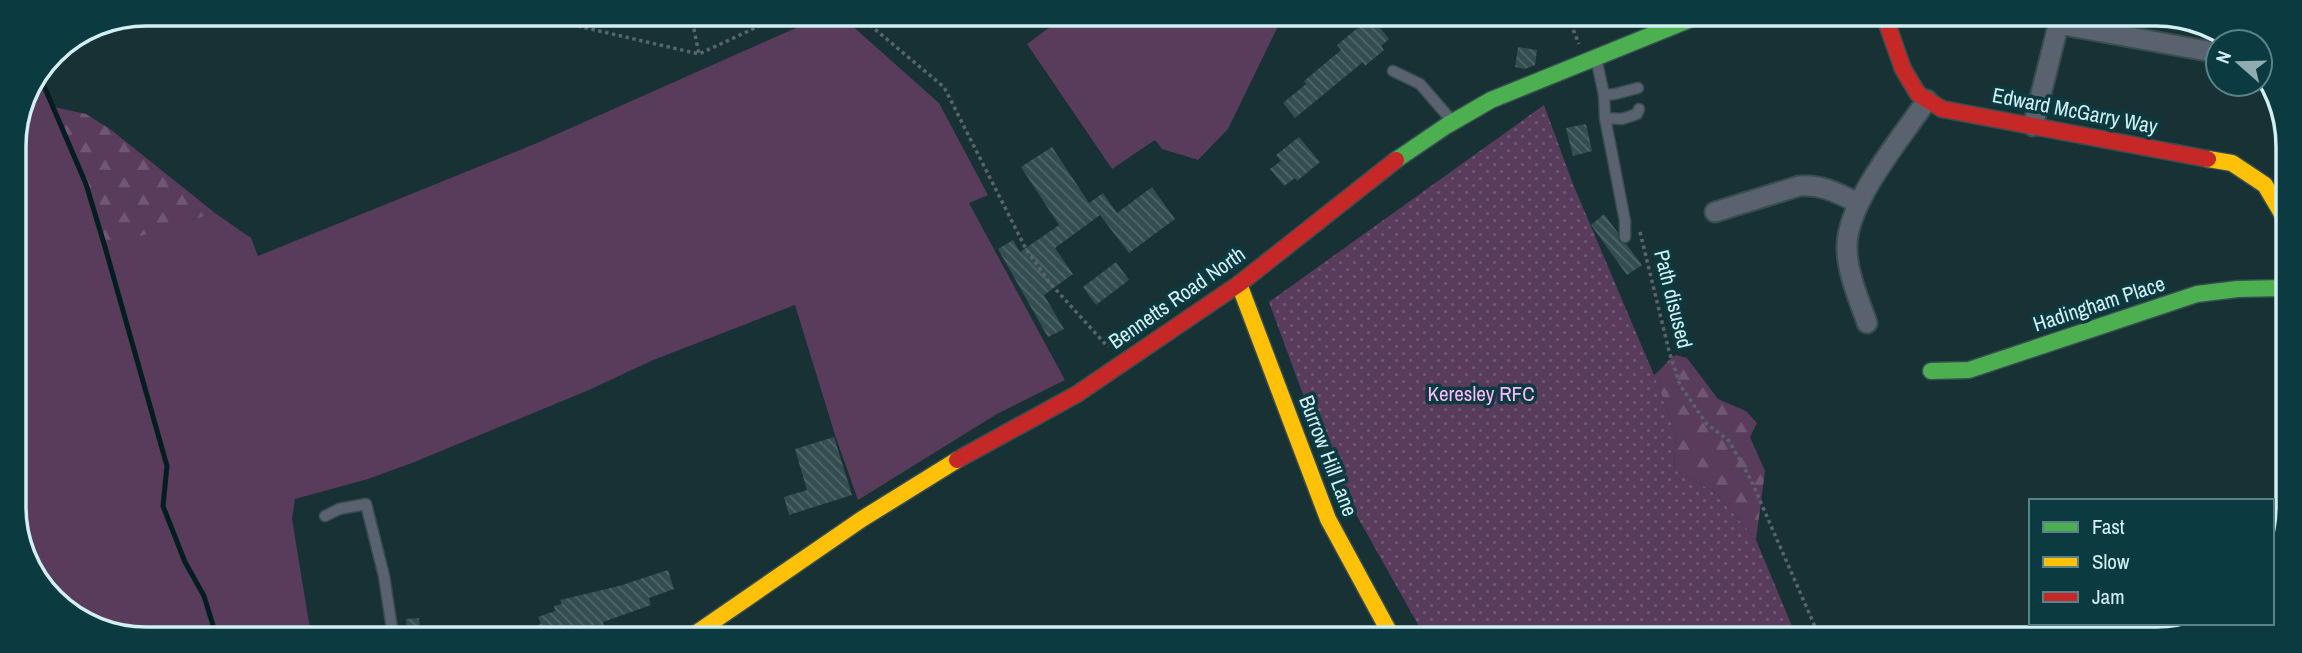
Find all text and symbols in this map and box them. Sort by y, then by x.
north arrow [2204,28,2274,98]
text: N [2209,47,2237,67]
street label: Edward McGarry Way [1990,80,2161,141]
street label: Bennetts Road North [1103,240,1251,356]
street label: Path disused [1647,247,1700,351]
street label: Hadingham Place [2029,269,2168,338]
park label: Keresley RFC [1427,379,1535,408]
street label: Burrow Hill Lane [1292,391,1365,520]
legend [2029,499,2274,625]
text: Fast [2092,512,2125,541]
text: Slow [2092,547,2130,576]
text: Jam [2092,582,2125,611]

